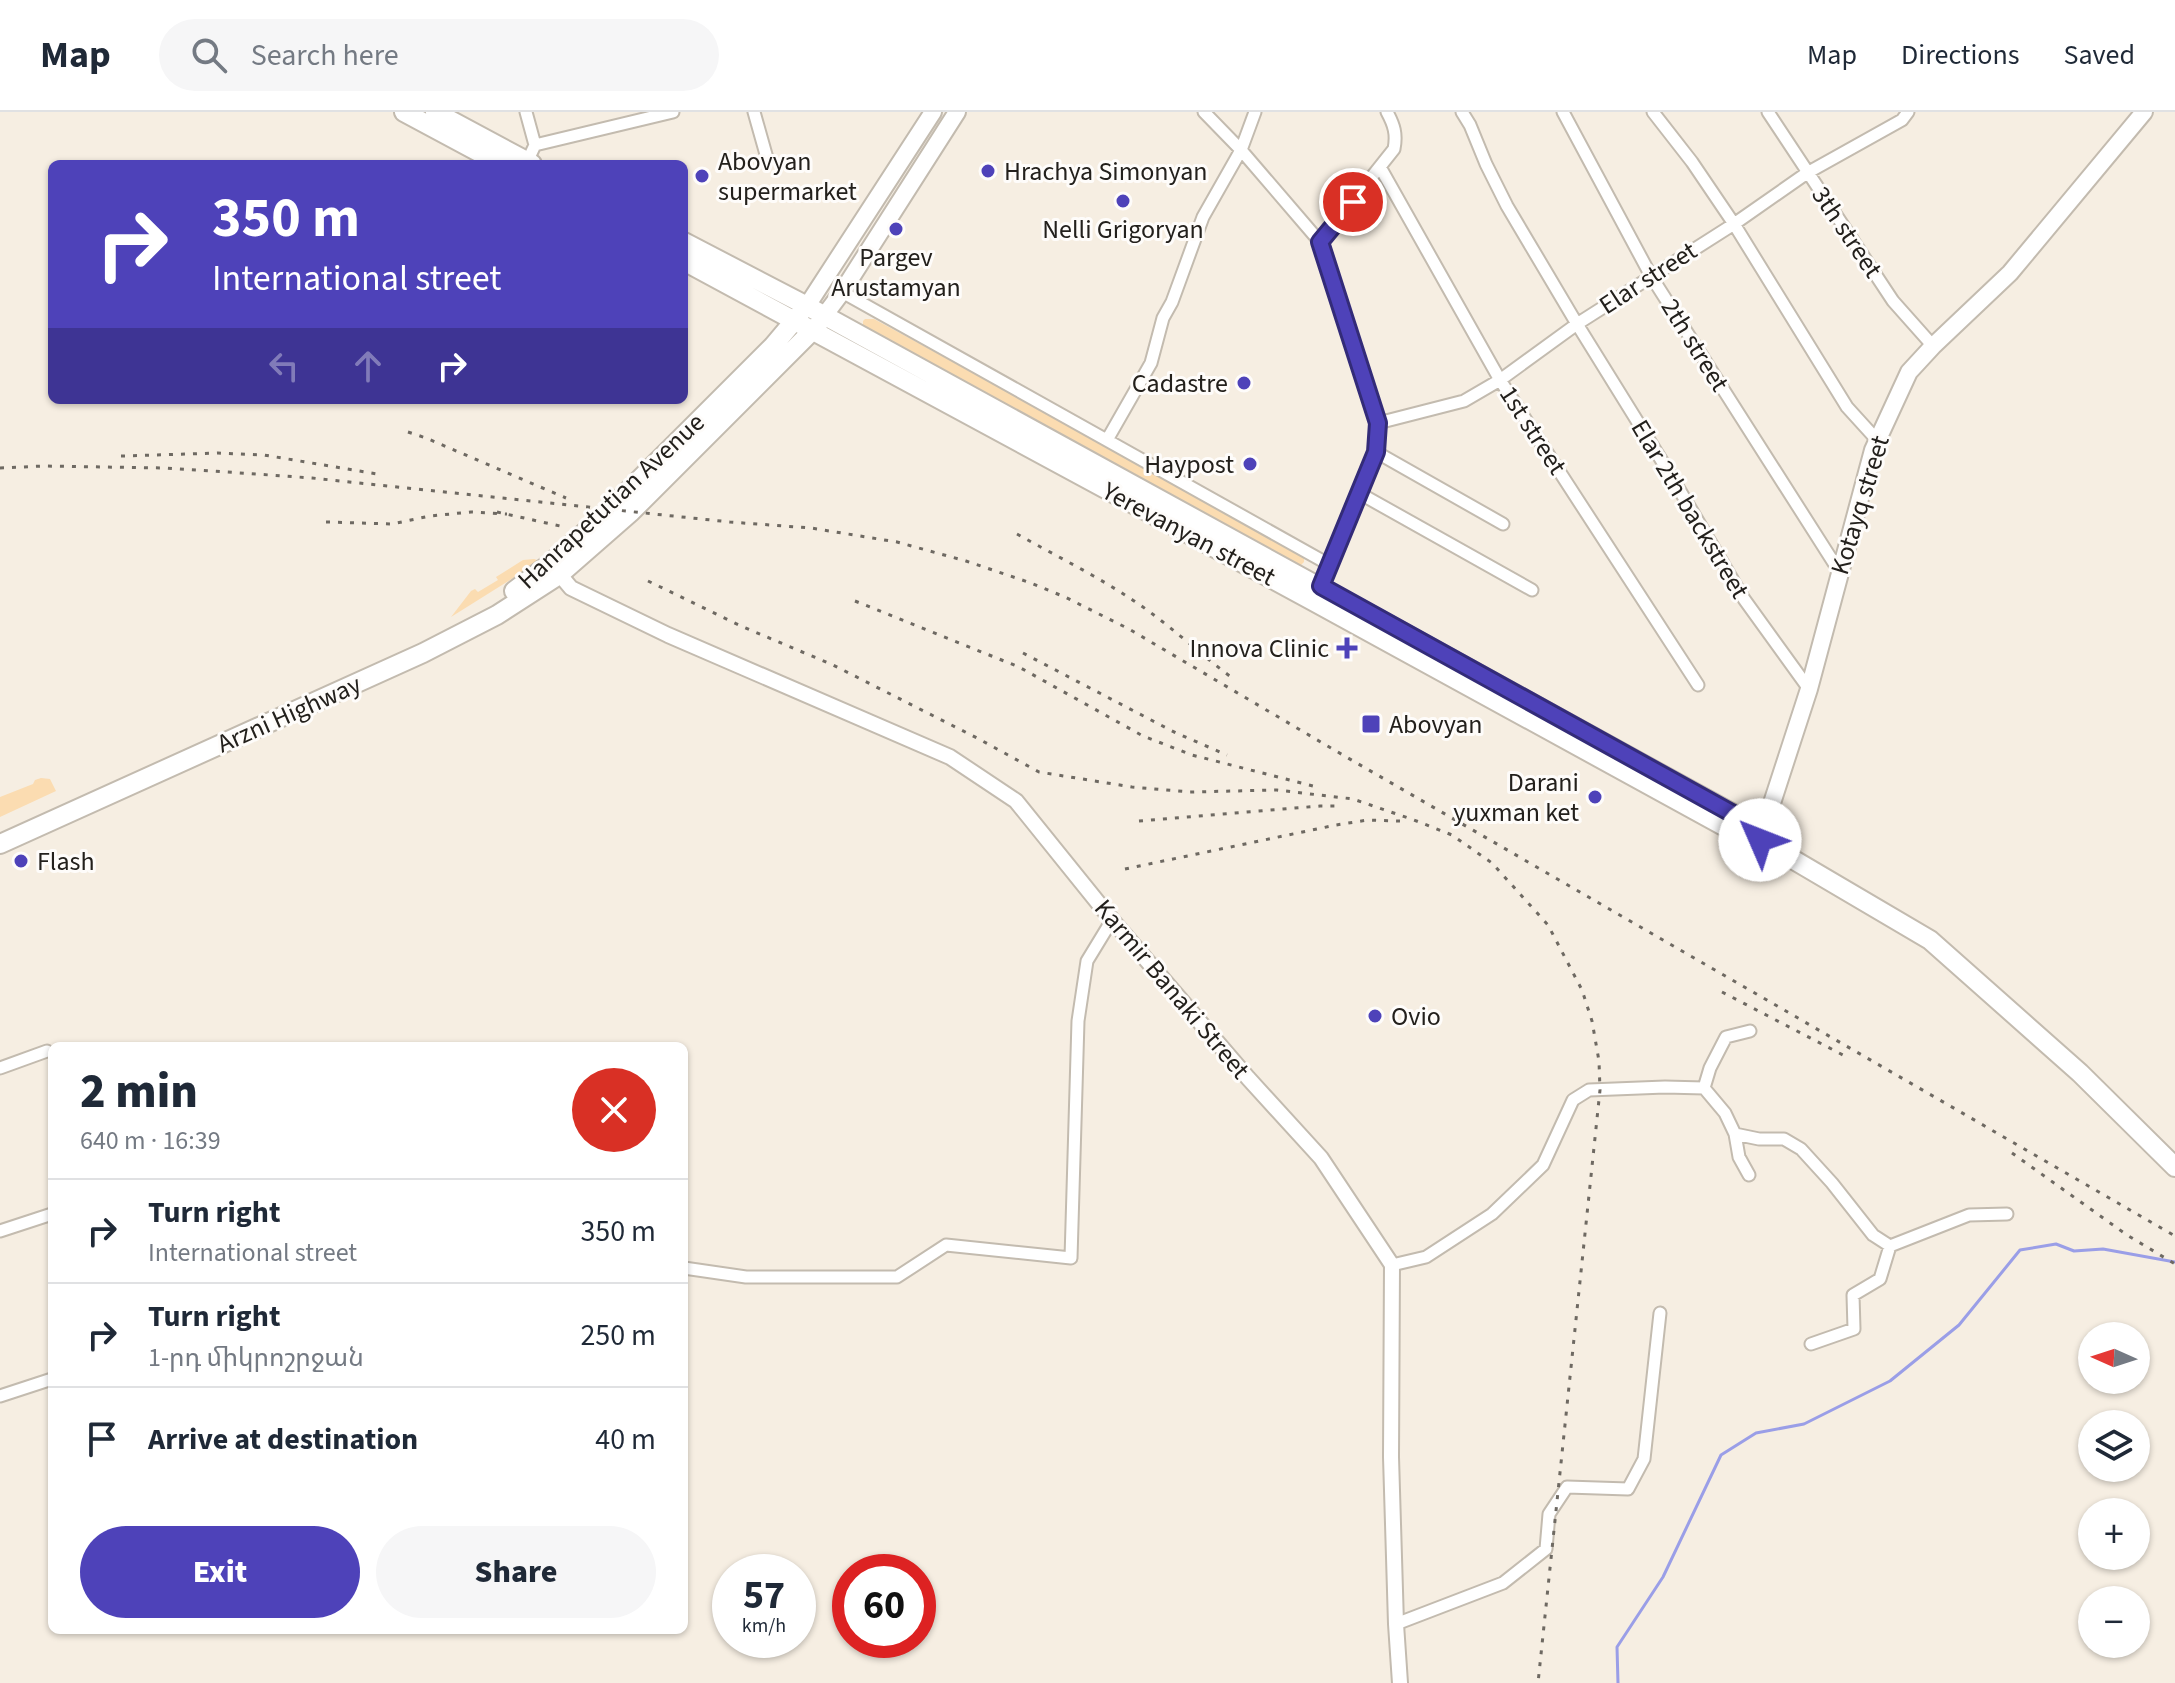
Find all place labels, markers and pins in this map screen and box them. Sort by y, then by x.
place label: Abovyan supermarket [718,143,857,210]
place label: Hrachya Simonyan [1004,153,1208,190]
marker: Hrachya Simonyan [979,162,997,180]
marker: Abovyan supermarket [693,167,711,185]
pin [1319,168,1387,236]
marker: Nelli Grigoryan [1114,192,1132,210]
place label: Nelli Grigoryan [1042,211,1204,248]
marker: Pargev Arustamyan [887,220,905,238]
place label: Pargev Arustamyan [831,239,961,306]
place label: Cadastre [1132,365,1228,402]
marker: Cadastre [1235,374,1253,392]
place label: Haypost [1144,446,1234,483]
marker: Haypost [1241,455,1259,473]
place label: Innova Clinic [1189,630,1329,667]
marker: Innova Clinic [1336,637,1358,659]
place label: Abovyan [1389,706,1483,743]
marker: Abovyan [1360,713,1382,735]
place label: Darani yuxman ket [1453,764,1579,831]
marker: Darani yuxman ket [1586,788,1604,806]
place label: Flash [37,843,95,880]
marker: Flash [12,852,30,870]
place label: Ovio [1391,998,1441,1035]
marker: Ovio [1366,1007,1384,1025]

